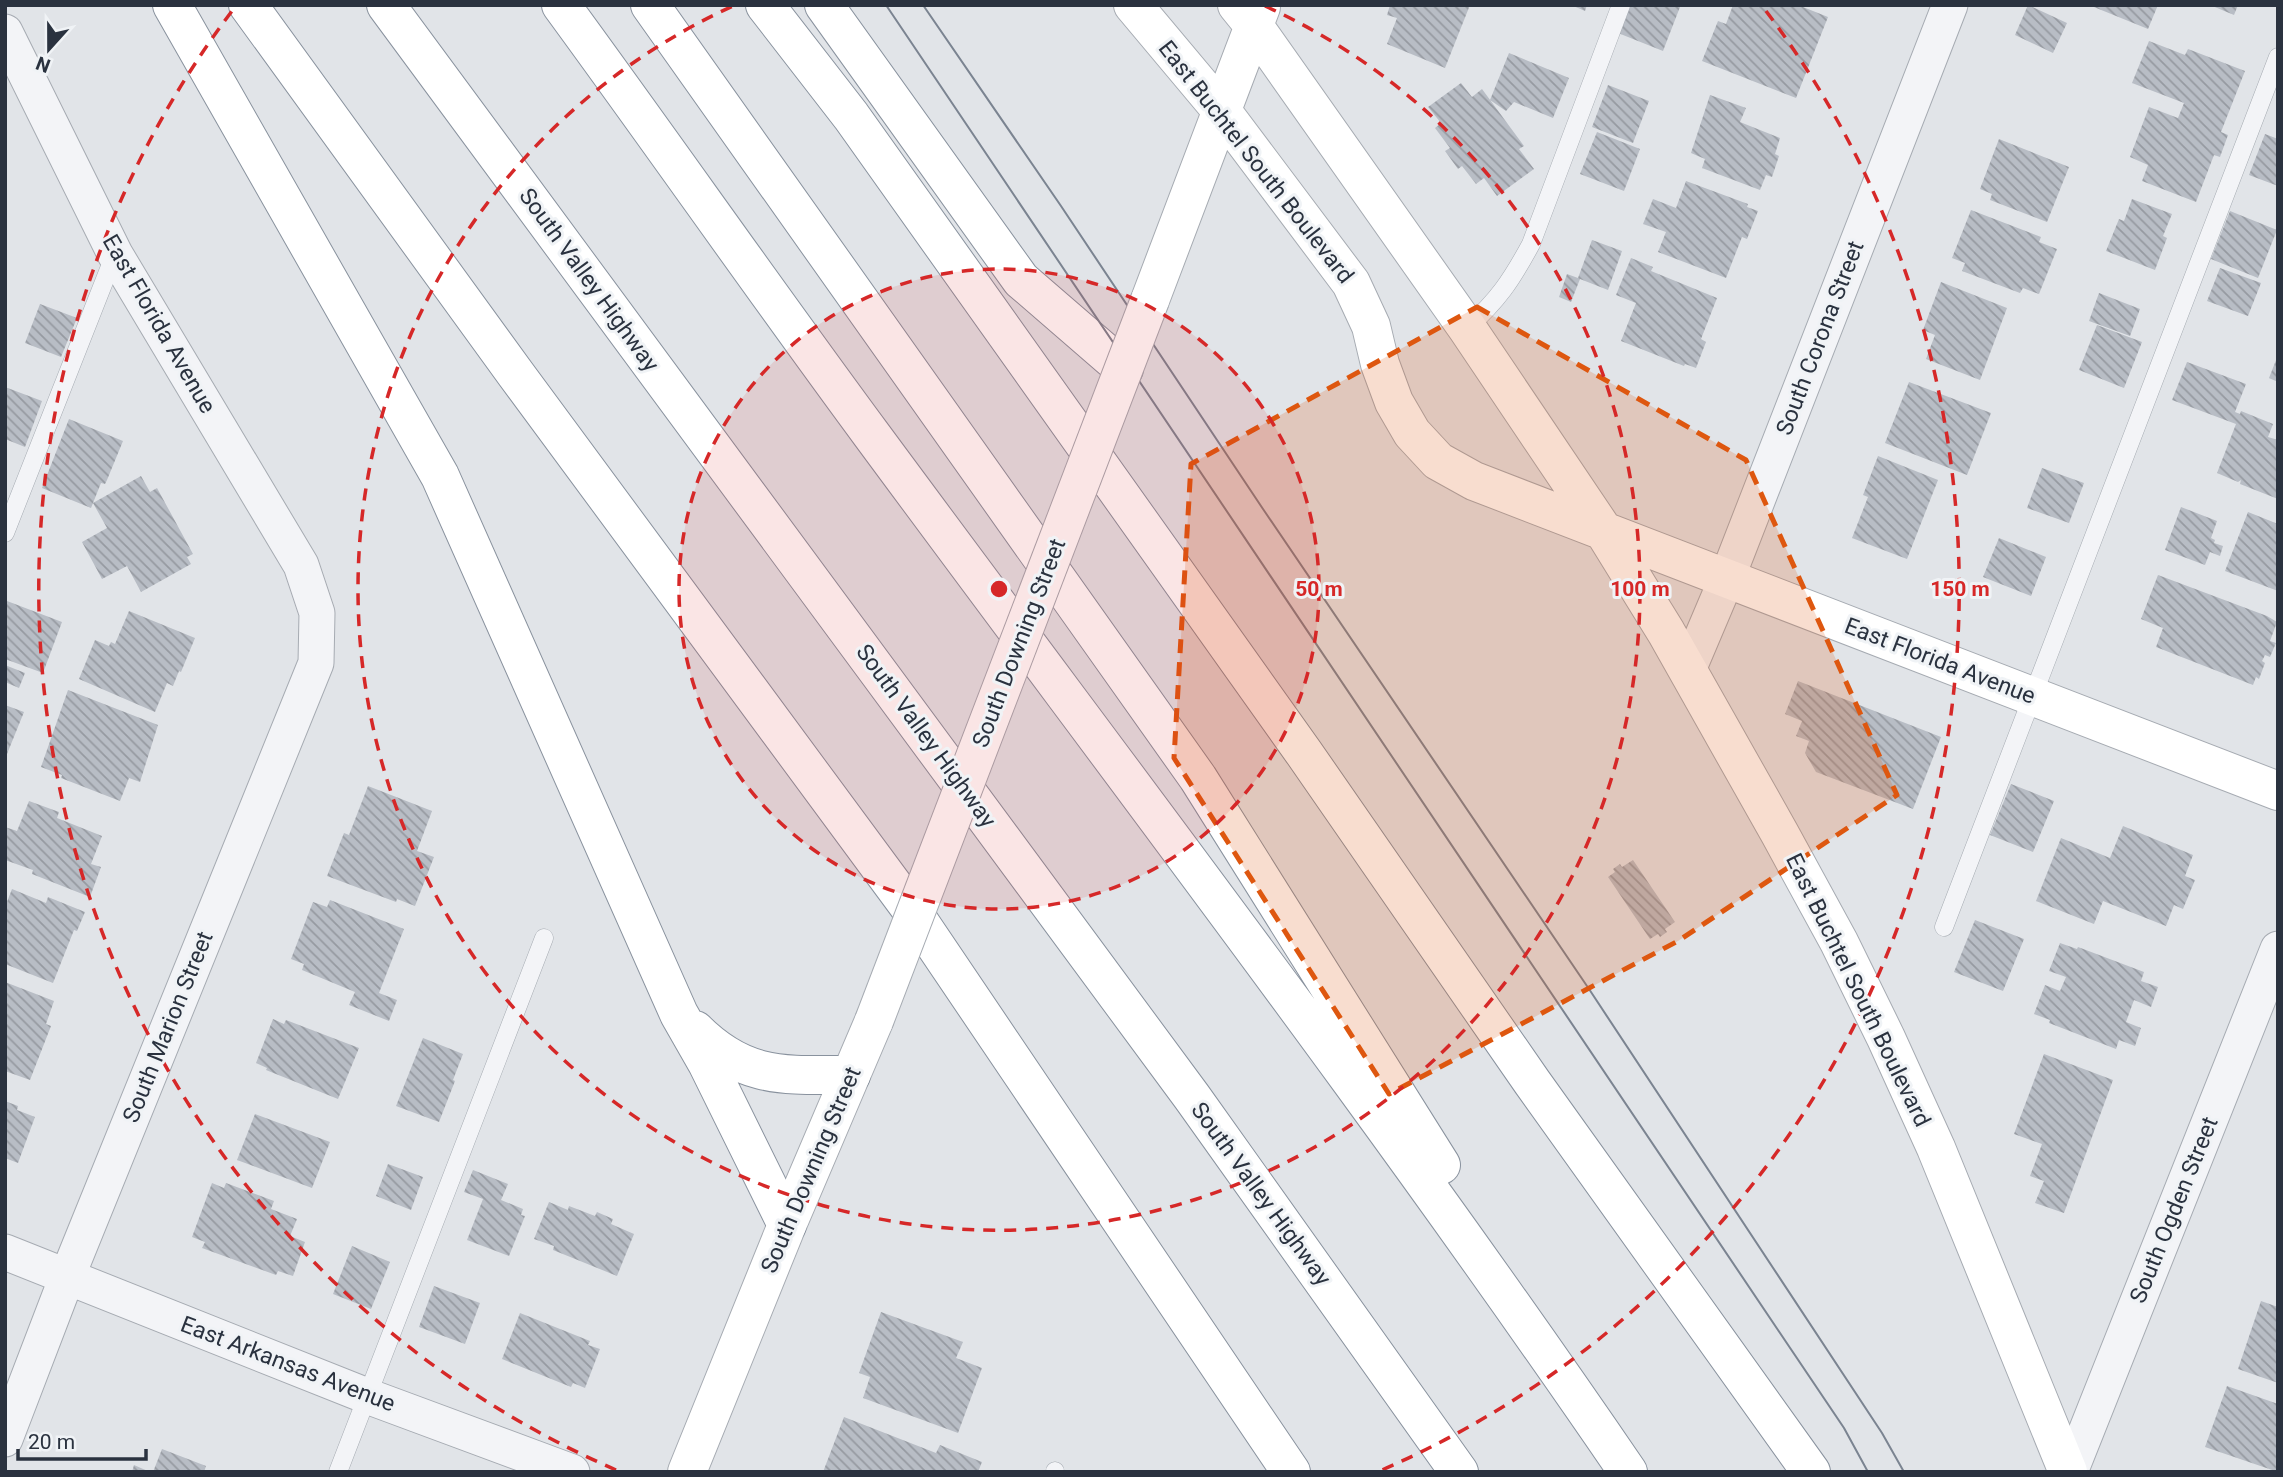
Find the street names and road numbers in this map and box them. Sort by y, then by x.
street label: East Buchtel South Boulevard [1153,35,1359,289]
street label: South Valley Highway [513,183,665,377]
street label: East Florida Avenue [97,230,221,418]
street label: South Corona Street [1771,237,1869,439]
street label: South Downing Street [967,535,1071,751]
street label: East Florida Avenue [1841,612,2039,710]
street label: South Valley Highway [850,639,1002,833]
street label: East Buchtel South Boulevard [1780,849,1936,1131]
street label: South Marion Street [117,928,219,1126]
street label: South Downing Street [755,1063,867,1277]
street label: South Valley Highway [1185,1097,1337,1291]
street label: South Ogden Street [2124,1113,2224,1307]
street label: East Arkansas Avenue [177,1311,399,1417]

